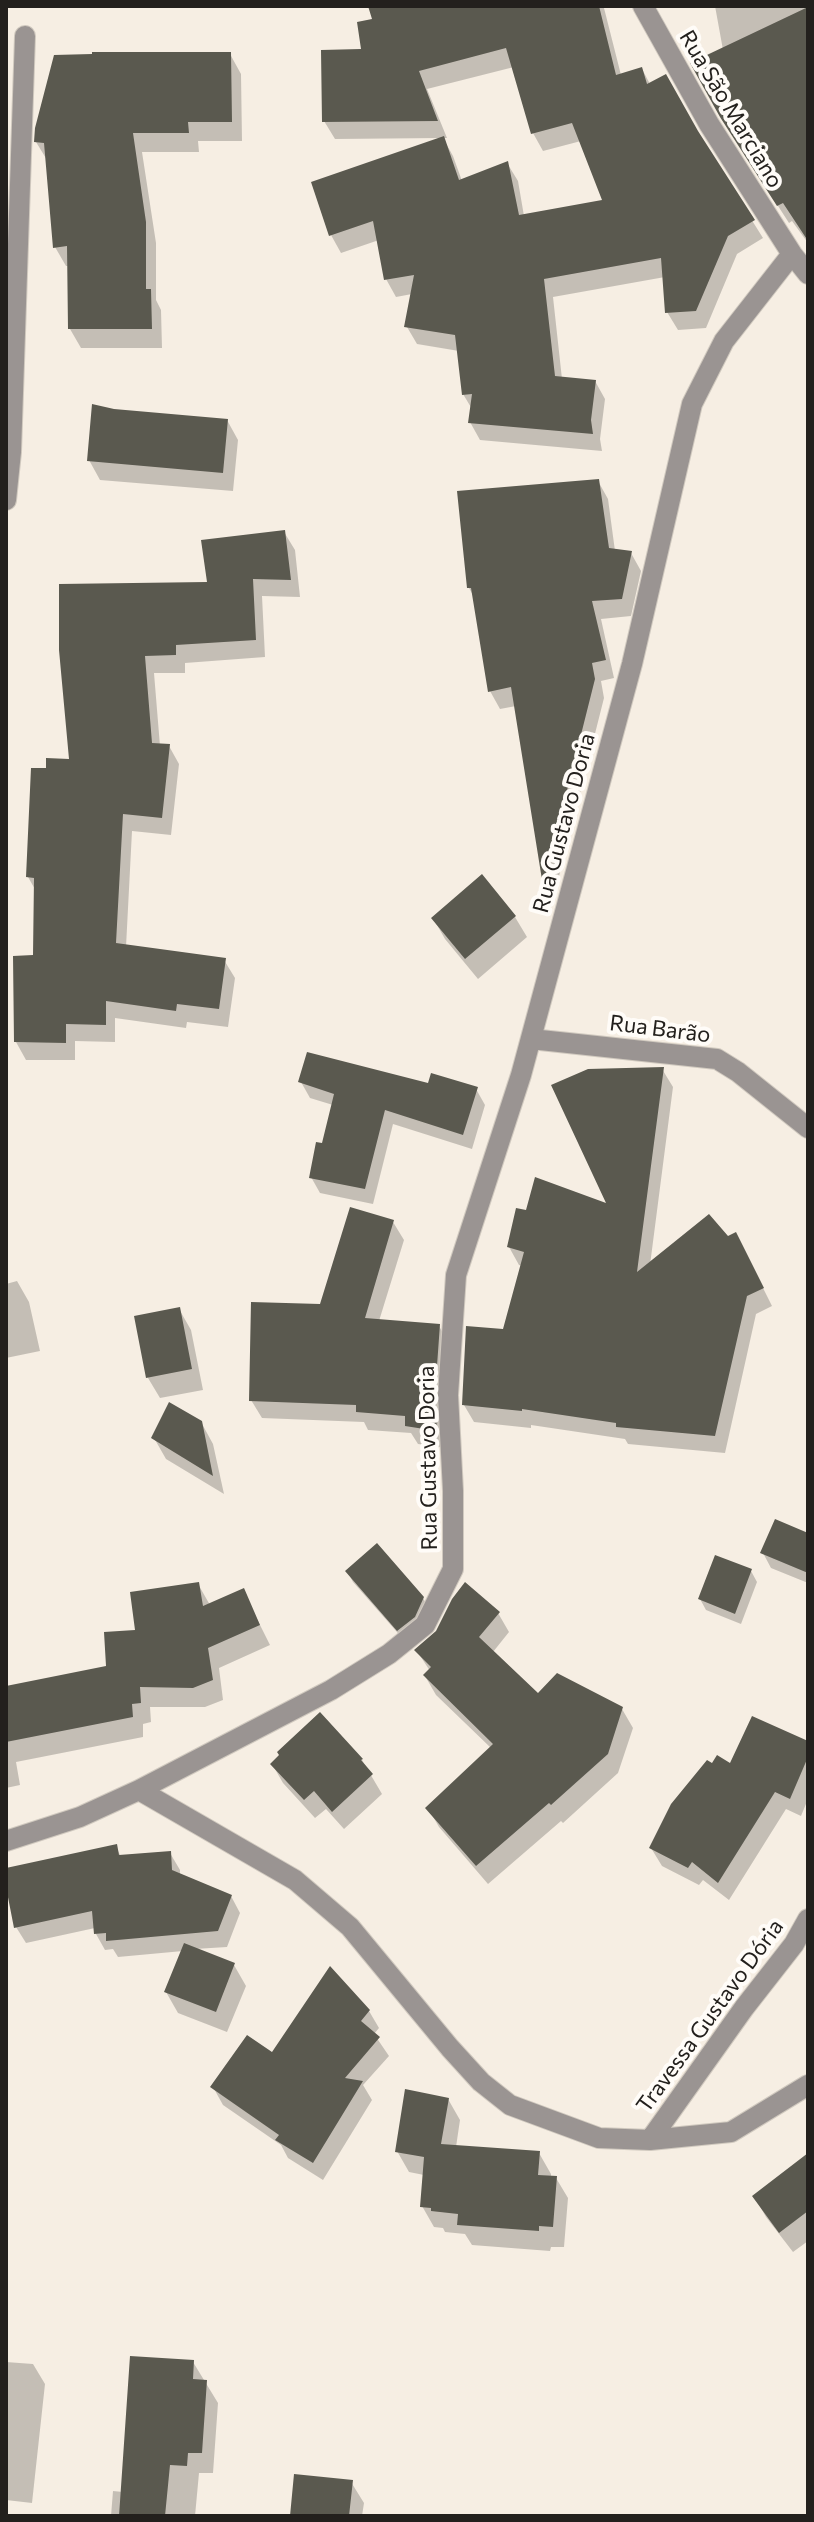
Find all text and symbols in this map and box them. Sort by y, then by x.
street label: Rua São Marciano [674,26,788,192]
street label: Rua Gustavo Doria [527,730,601,916]
street label: Rua Barão [608,1010,712,1048]
street label: Rua Gustavo Doria [413,1365,443,1551]
street label: Travessa Gustavo Dória [631,1914,789,2118]

